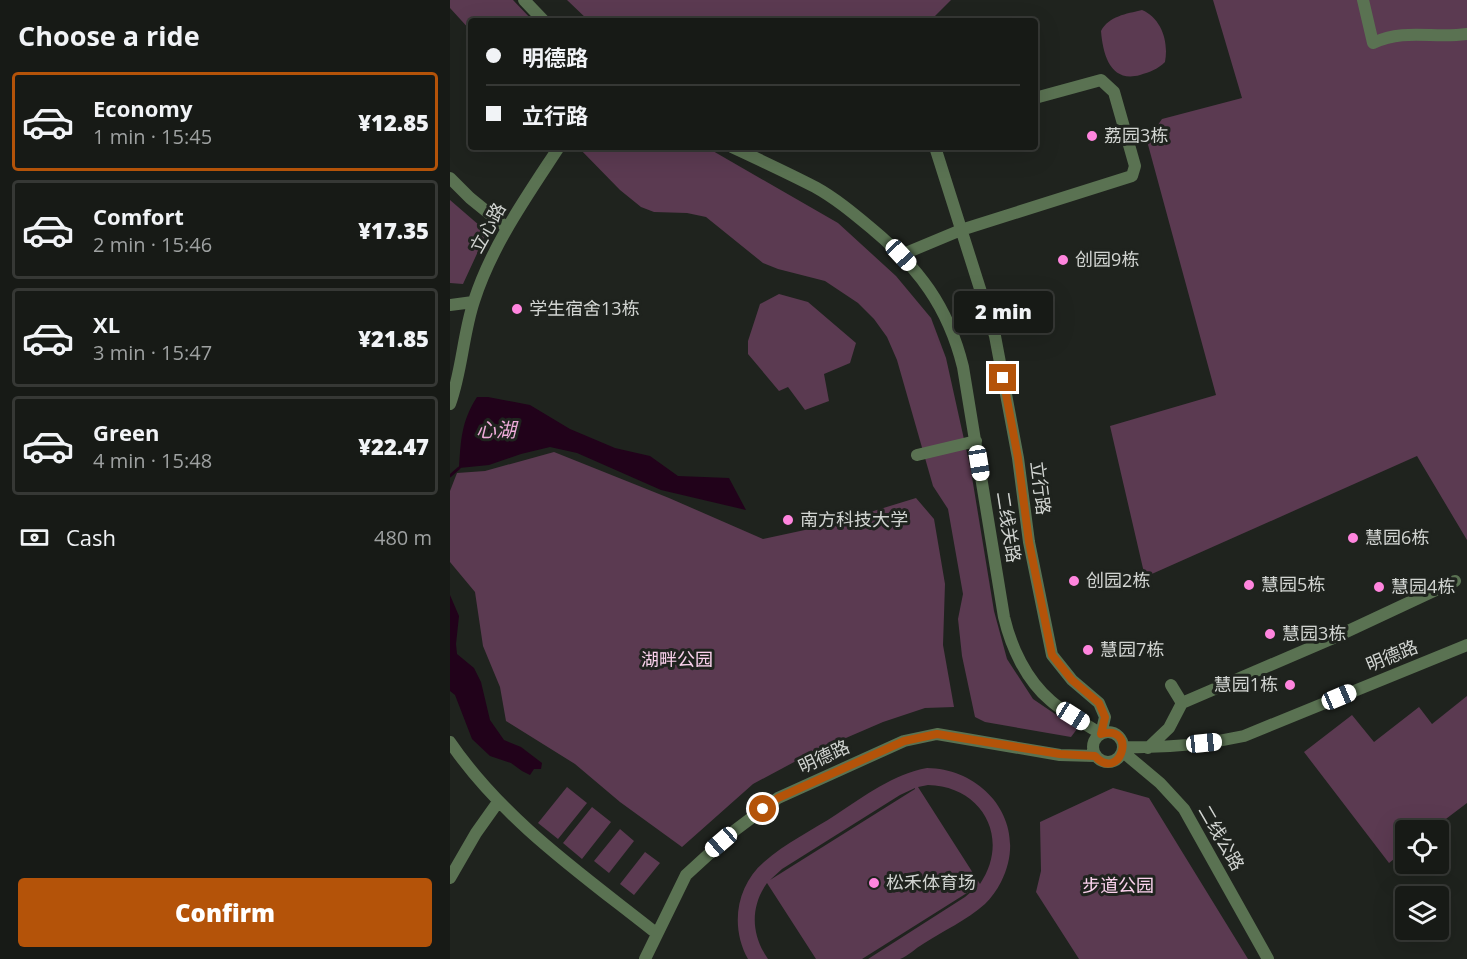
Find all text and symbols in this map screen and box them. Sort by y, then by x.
text: Choose a ride [18,17,200,54]
text: 明德路 [522,42,588,72]
text: Economy [93,93,192,123]
icon: car [21,95,75,149]
text: 立行路 [522,100,588,130]
text: ¥12.85 [358,107,429,137]
text: 1 min · 15:45 [93,123,212,150]
place label: 荔园3栋 [1104,123,1168,147]
marker: 荔园3栋 [1085,129,1099,143]
street label: 立心路 [464,198,511,257]
text: Comfort [93,201,184,231]
icon: car [21,203,75,257]
text: ¥17.35 [358,215,429,245]
text: 2 min · 15:46 [93,231,212,258]
car [882,236,920,274]
place label: 创园9栋 [1075,247,1139,271]
marker: 创园9栋 [1056,253,1070,267]
callout: 2 min [954,291,1052,333]
place label: 学生宿舍13栋 [529,296,640,320]
text: 2 min [975,298,1032,325]
marker: 学生宿舍13栋 [510,302,524,316]
text: XL [93,309,120,339]
icon: car [21,311,75,365]
text: ¥21.85 [358,323,429,353]
text: 3 min · 15:47 [93,339,212,366]
route end [989,364,1016,391]
water label: 心湖 [476,416,519,443]
text: Green [93,417,159,447]
icon: car [21,419,75,473]
text: ¥22.47 [358,431,429,461]
car [967,444,991,482]
text: 4 min · 15:48 [93,447,212,474]
street label: 立行路 [1026,460,1056,516]
street label: 二线关路 [992,489,1026,564]
place label: 南方科技大学 [800,507,908,531]
marker: 南方科技大学 [781,513,795,527]
icon: cash [18,521,51,554]
text: Cash [66,522,116,552]
text: 480 m [374,524,432,551]
place label: 慧园6栋 [1365,525,1429,549]
marker: 慧园6栋 [1346,531,1360,545]
place label: 创园2栋 [1086,568,1150,592]
place label: 慧园5栋 [1261,572,1325,596]
marker: 创园2栋 [1067,574,1081,588]
place label: 慧园4栋 [1391,574,1455,598]
marker: 慧园5栋 [1242,578,1256,592]
marker: 慧园4栋 [1372,580,1386,594]
place label: 慧园3栋 [1282,621,1346,645]
marker: 慧园3栋 [1263,627,1277,641]
street label: 明德路 [1362,634,1421,676]
place label: 慧园7栋 [1100,637,1164,661]
marker: 慧园7栋 [1081,643,1095,657]
park label: 湖畔公园 [641,647,713,671]
place label: 慧园1栋 [1214,672,1278,696]
marker: 慧园1栋 [1283,678,1297,692]
car [1319,682,1359,712]
car [1053,699,1093,733]
car [1185,732,1223,754]
street label: 明德路 [794,734,853,778]
route start [749,795,776,822]
street label: 二线公路 [1193,800,1250,875]
map controls [1395,820,1449,940]
button: locate [1395,820,1449,874]
car [702,823,740,861]
place label: 松禾体育场 [886,870,976,894]
park label: 步道公园 [1082,873,1154,897]
marker: 松禾体育场 [867,876,881,890]
button: Confirm [18,878,432,947]
button: layers [1395,886,1449,940]

